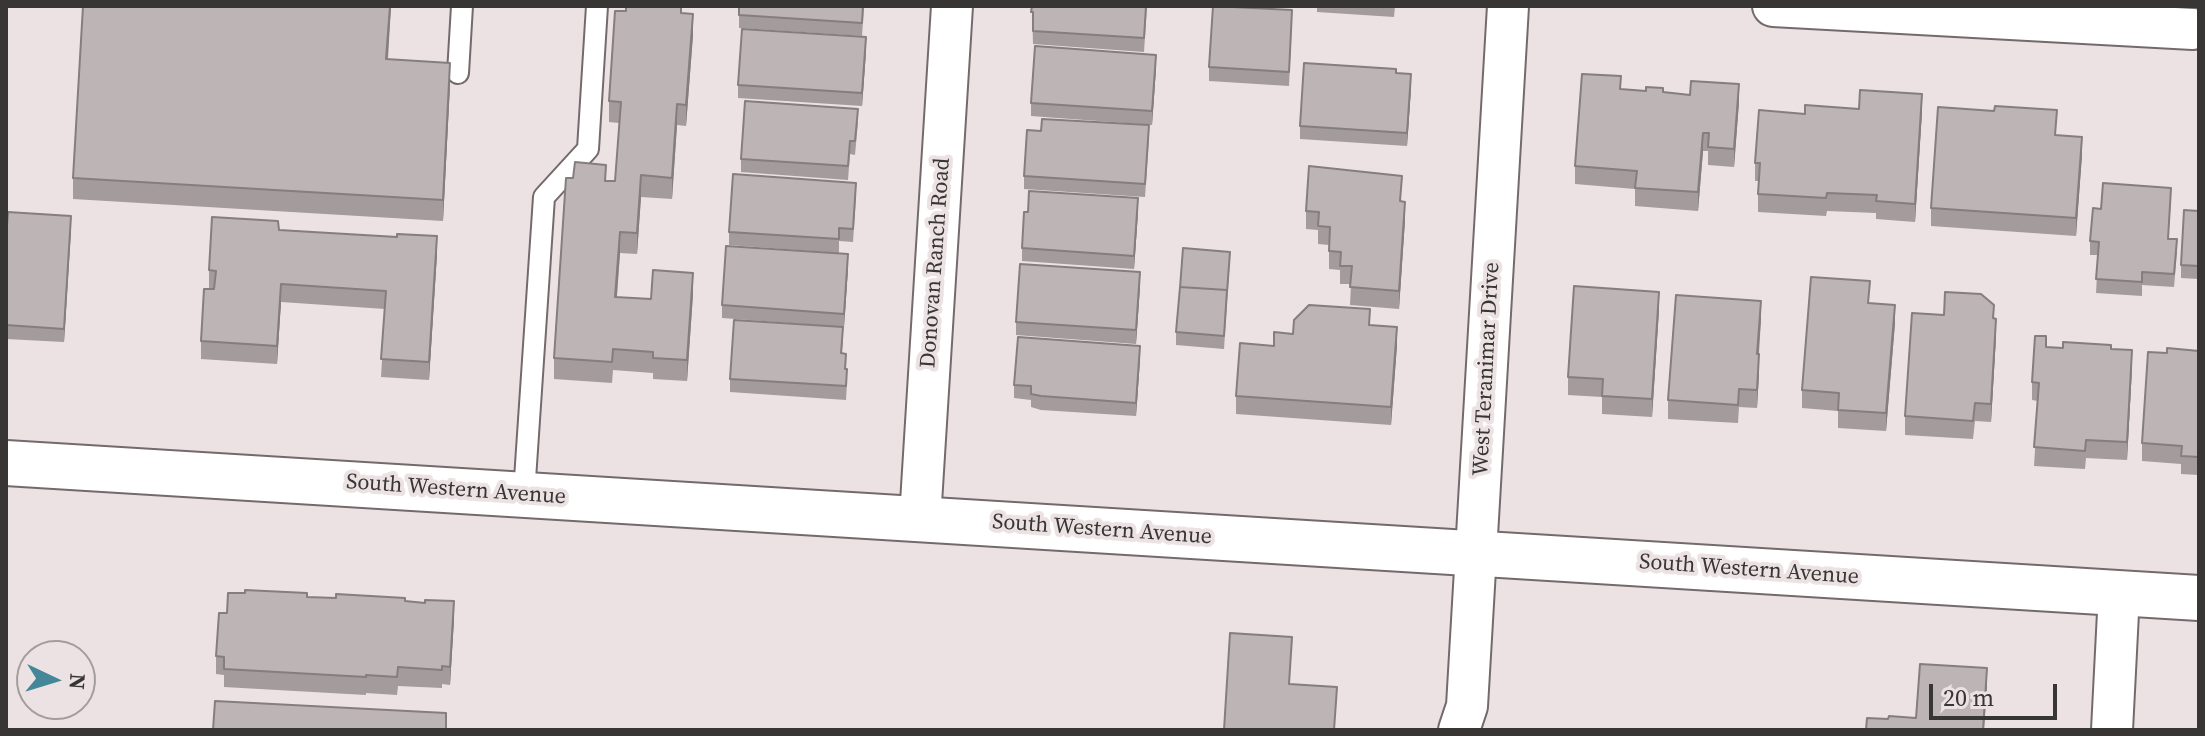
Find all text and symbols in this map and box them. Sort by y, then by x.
street label: Donovan Ranch Road [915,157,957,369]
street label: West Teranimar Drive [1468,261,1506,477]
street label: South Western Avenue [345,469,567,511]
street label: South Western Avenue [991,509,1213,551]
street label: South Western Avenue [1638,549,1860,591]
north arrow [16,640,96,720]
scale bar [1933,668,2061,718]
text: N [62,672,93,691]
text: 20 m [1943,681,1994,714]

